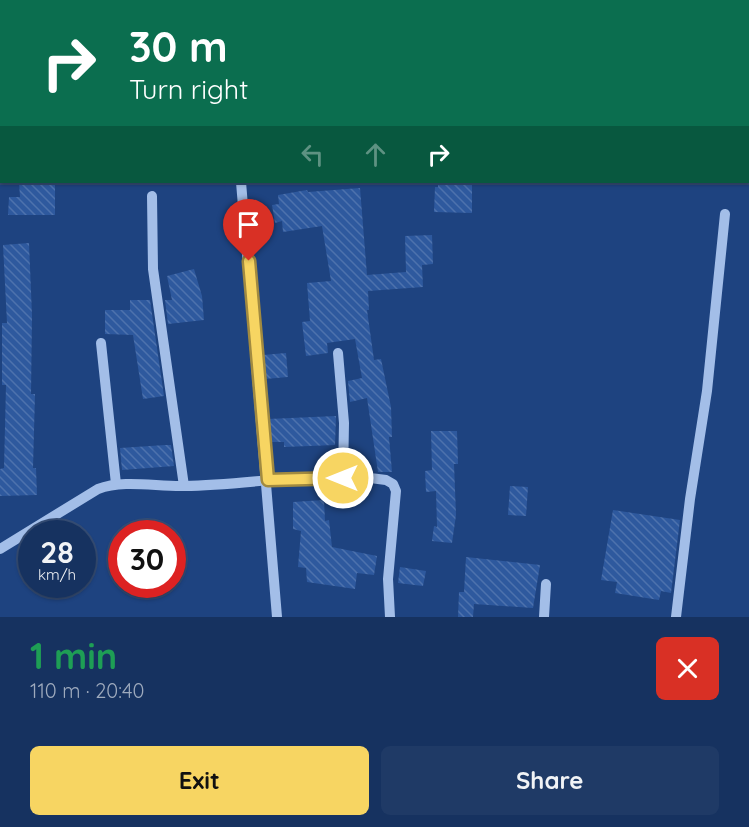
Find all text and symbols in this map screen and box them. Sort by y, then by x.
text: 30 m [129,20,228,73]
icon: right [30,24,108,102]
text: Turn right [129,72,248,106]
icon: left [296,138,329,171]
icon: ahead [359,138,392,171]
icon: right [422,138,455,171]
pin [223,199,274,261]
icon: arrive [232,208,265,241]
position arrow [311,446,375,510]
speed limit sign: 30 [108,520,186,598]
text: 28 [40,533,74,571]
text: km/h [38,565,76,584]
text: 1 min [30,633,117,678]
button: close [656,637,719,700]
text: 110 m · 20:40 [30,678,144,703]
button: Exit [30,746,369,815]
button: Share [381,746,719,815]

